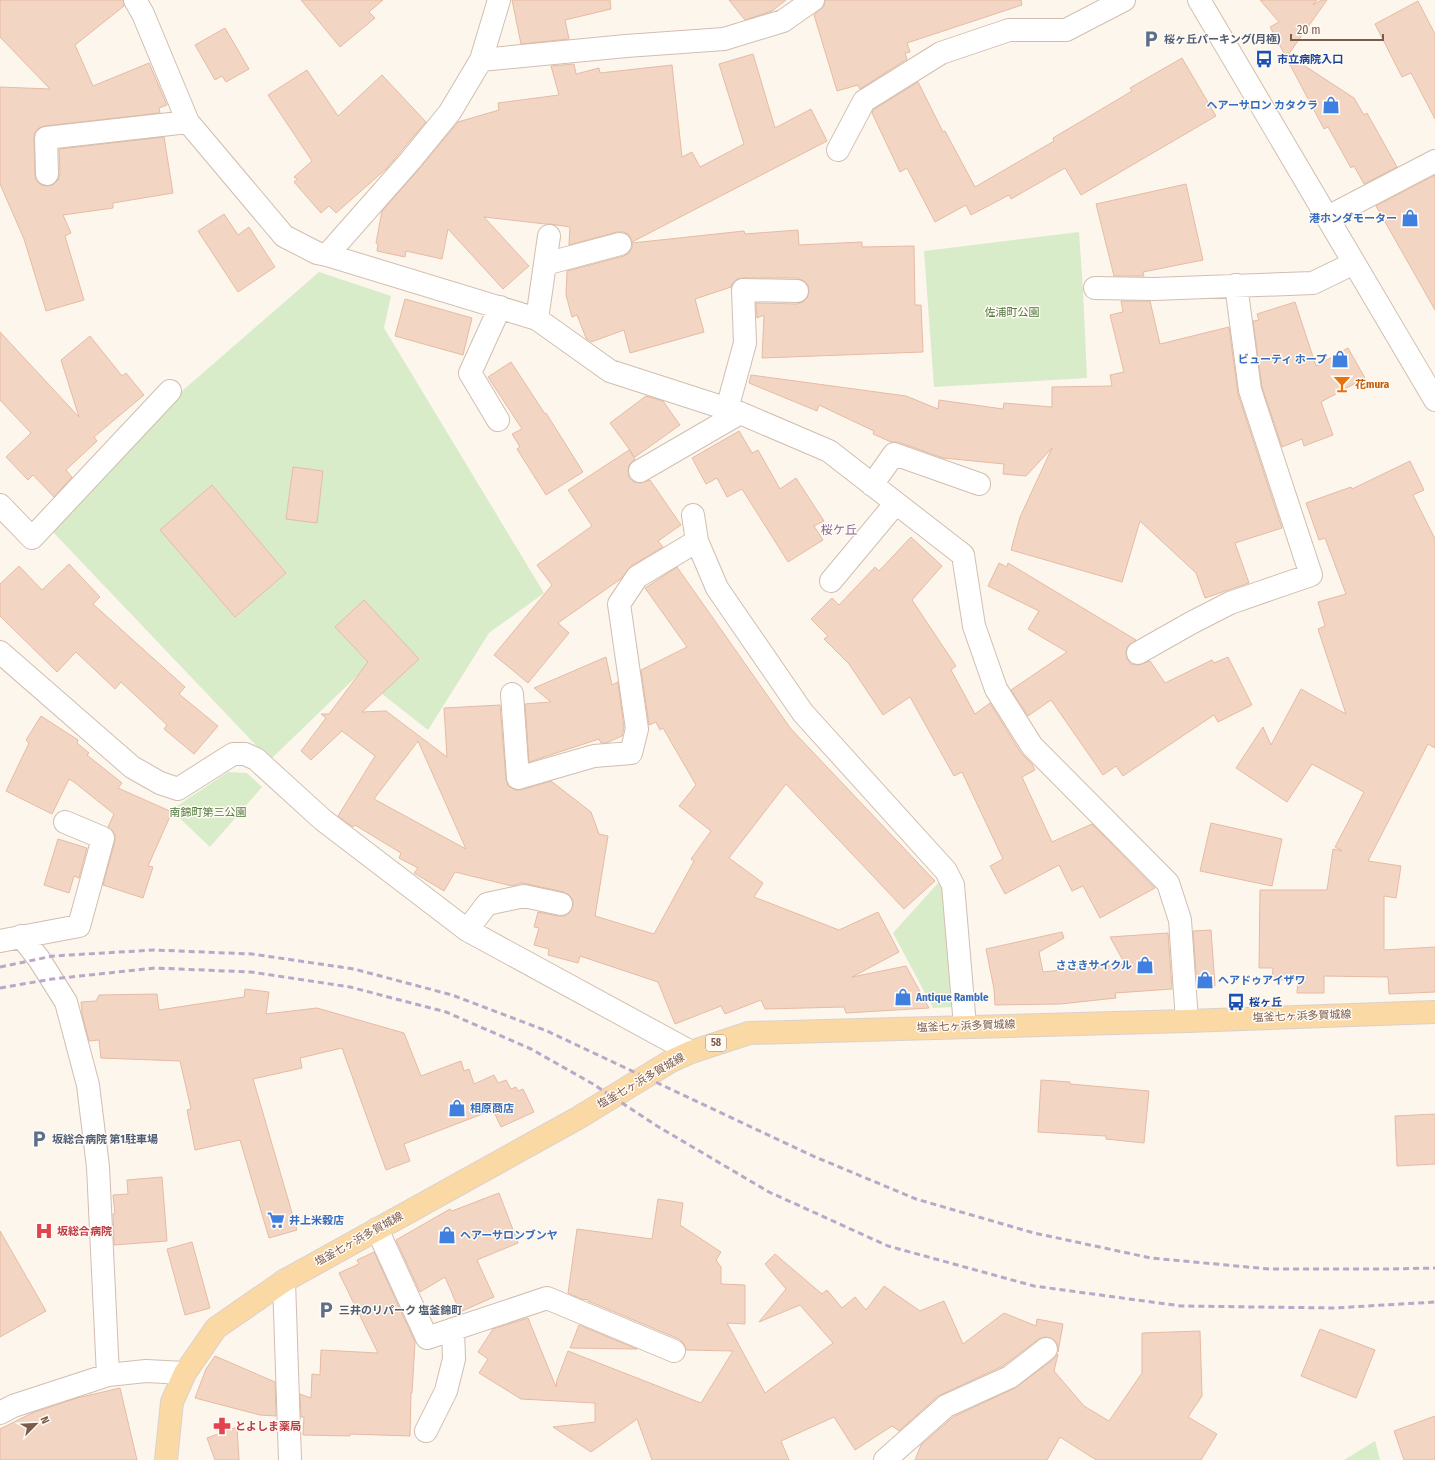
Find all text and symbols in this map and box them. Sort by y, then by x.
scale bar [1291,16,1383,42]
text: 20 m [1297,23,1321,37]
parking icon: 桜ヶ丘パーキング(月極) [1141,29,1161,49]
place label: 桜ヶ丘パーキング(月極) [1164,33,1281,46]
bus stop icon: 市立病院入口 [1254,49,1274,69]
place label: 市立病院入口 [1277,53,1343,66]
shop icon: ヘアーサロン カタクラ [1321,95,1341,115]
place label: ヘアーサロン カタクラ [1207,99,1318,112]
shop icon: 港ホンダモーター [1400,208,1420,228]
place label: 港ホンダモーター [1309,212,1397,225]
park label: 佐浦町公園 [985,306,1040,319]
shop icon: ビューティ ホープ [1330,349,1350,369]
place label: ビューティ ホープ [1238,353,1327,366]
bar icon: 花mura [1332,374,1352,394]
place label: 花mura [1355,378,1390,391]
district label: 桜ケ丘 [821,523,857,537]
park label: 南錦町第三公園 [170,806,247,819]
shop icon: ささきサイクル [1135,955,1155,975]
place label: ささきサイクル [1056,959,1132,972]
shop icon: ヘアドゥアイザワ [1195,970,1215,990]
place label: ヘアドゥアイザワ [1218,974,1305,987]
shop icon: Antique Ramble [893,987,913,1007]
place label: Antique Ramble [915,991,989,1004]
bus stop icon: 桜ヶ丘 [1226,992,1246,1012]
place label: 桜ヶ丘 [1249,996,1282,1009]
street label: 塩釜七ヶ浜多賀城線 [1252,1008,1352,1024]
street label: 塩釜七ヶ浜多賀城線 [916,1018,1016,1034]
road number: 58 [706,1035,726,1051]
street label: 塩釜七ヶ浜多賀城線 [595,1051,687,1111]
shop icon: 相原商店 [447,1098,467,1118]
place label: 相原商店 [470,1102,514,1115]
parking icon: 坂総合病院 第1駐車場 [29,1129,49,1149]
place label: 坂総合病院 第1駐車場 [52,1133,158,1146]
street label: 塩釜七ヶ浜多賀城線 [313,1209,405,1269]
supermarket icon: 井上米穀店 [266,1210,286,1230]
place label: 井上米穀店 [289,1214,344,1227]
hospital icon: 坂総合病院 [34,1221,54,1241]
place label: 坂総合病院 [57,1225,112,1238]
shop icon: ヘアーサロンブンヤ [437,1225,457,1245]
place label: ヘアーサロンブンヤ [460,1229,558,1242]
parking icon: 三井のリパーク 塩釜錦町 [316,1300,336,1320]
place label: 三井のリパーク 塩釜錦町 [339,1304,462,1317]
north arrow [16,1404,56,1444]
text: N [37,1414,52,1426]
pharmacy icon: とよしま薬局 [212,1416,232,1436]
place label: とよしま薬局 [235,1420,301,1433]

